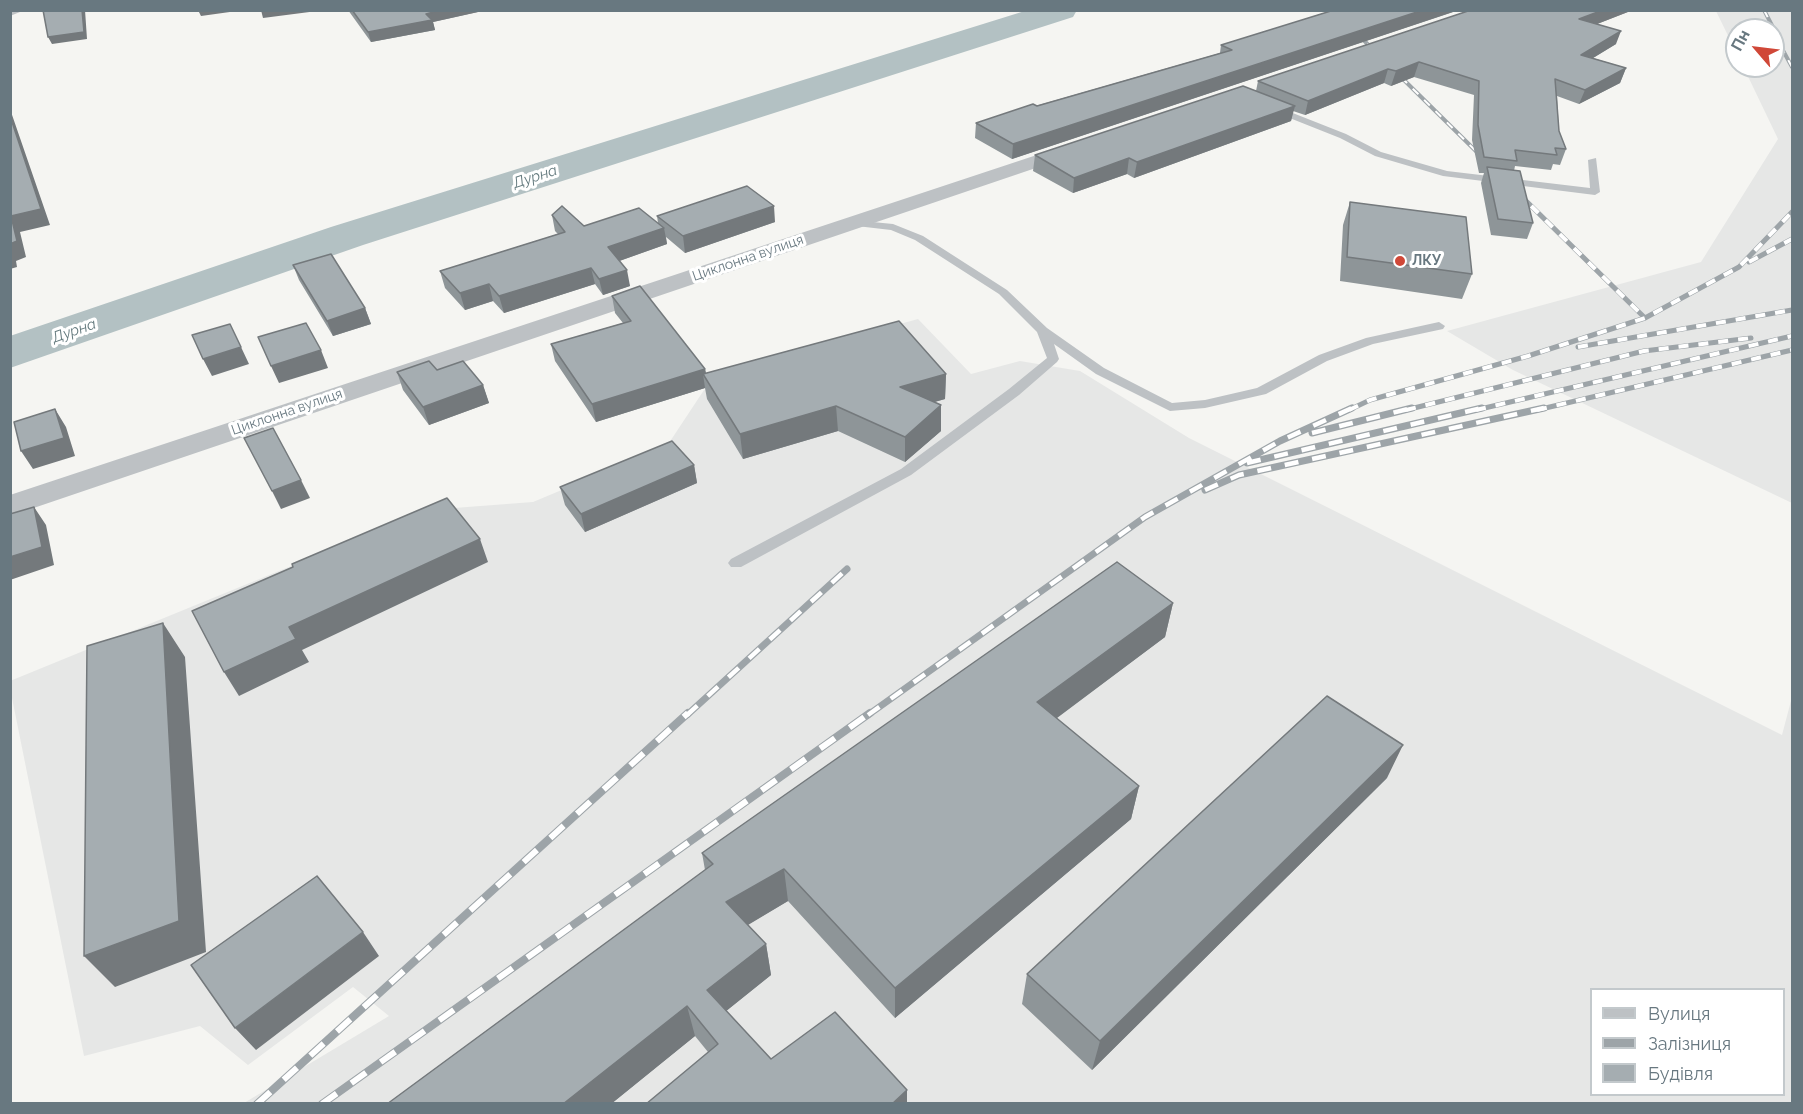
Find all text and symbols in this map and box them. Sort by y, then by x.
north arrow [1725,18,1785,78]
text: Пн [1727,26,1754,54]
water label: Дурна [511,161,559,193]
street label: Циклонна вулиця [690,231,806,285]
place label: ЛКУ [1412,253,1441,269]
marker: ЛКУ [1393,254,1407,268]
water label: Дурна [50,315,98,347]
street label: Циклонна вулиця [229,385,345,439]
legend [1590,988,1785,1096]
text: Вулиця [1648,1003,1710,1024]
text: Залізниця [1648,1033,1731,1054]
text: Будівля [1648,1063,1713,1084]

